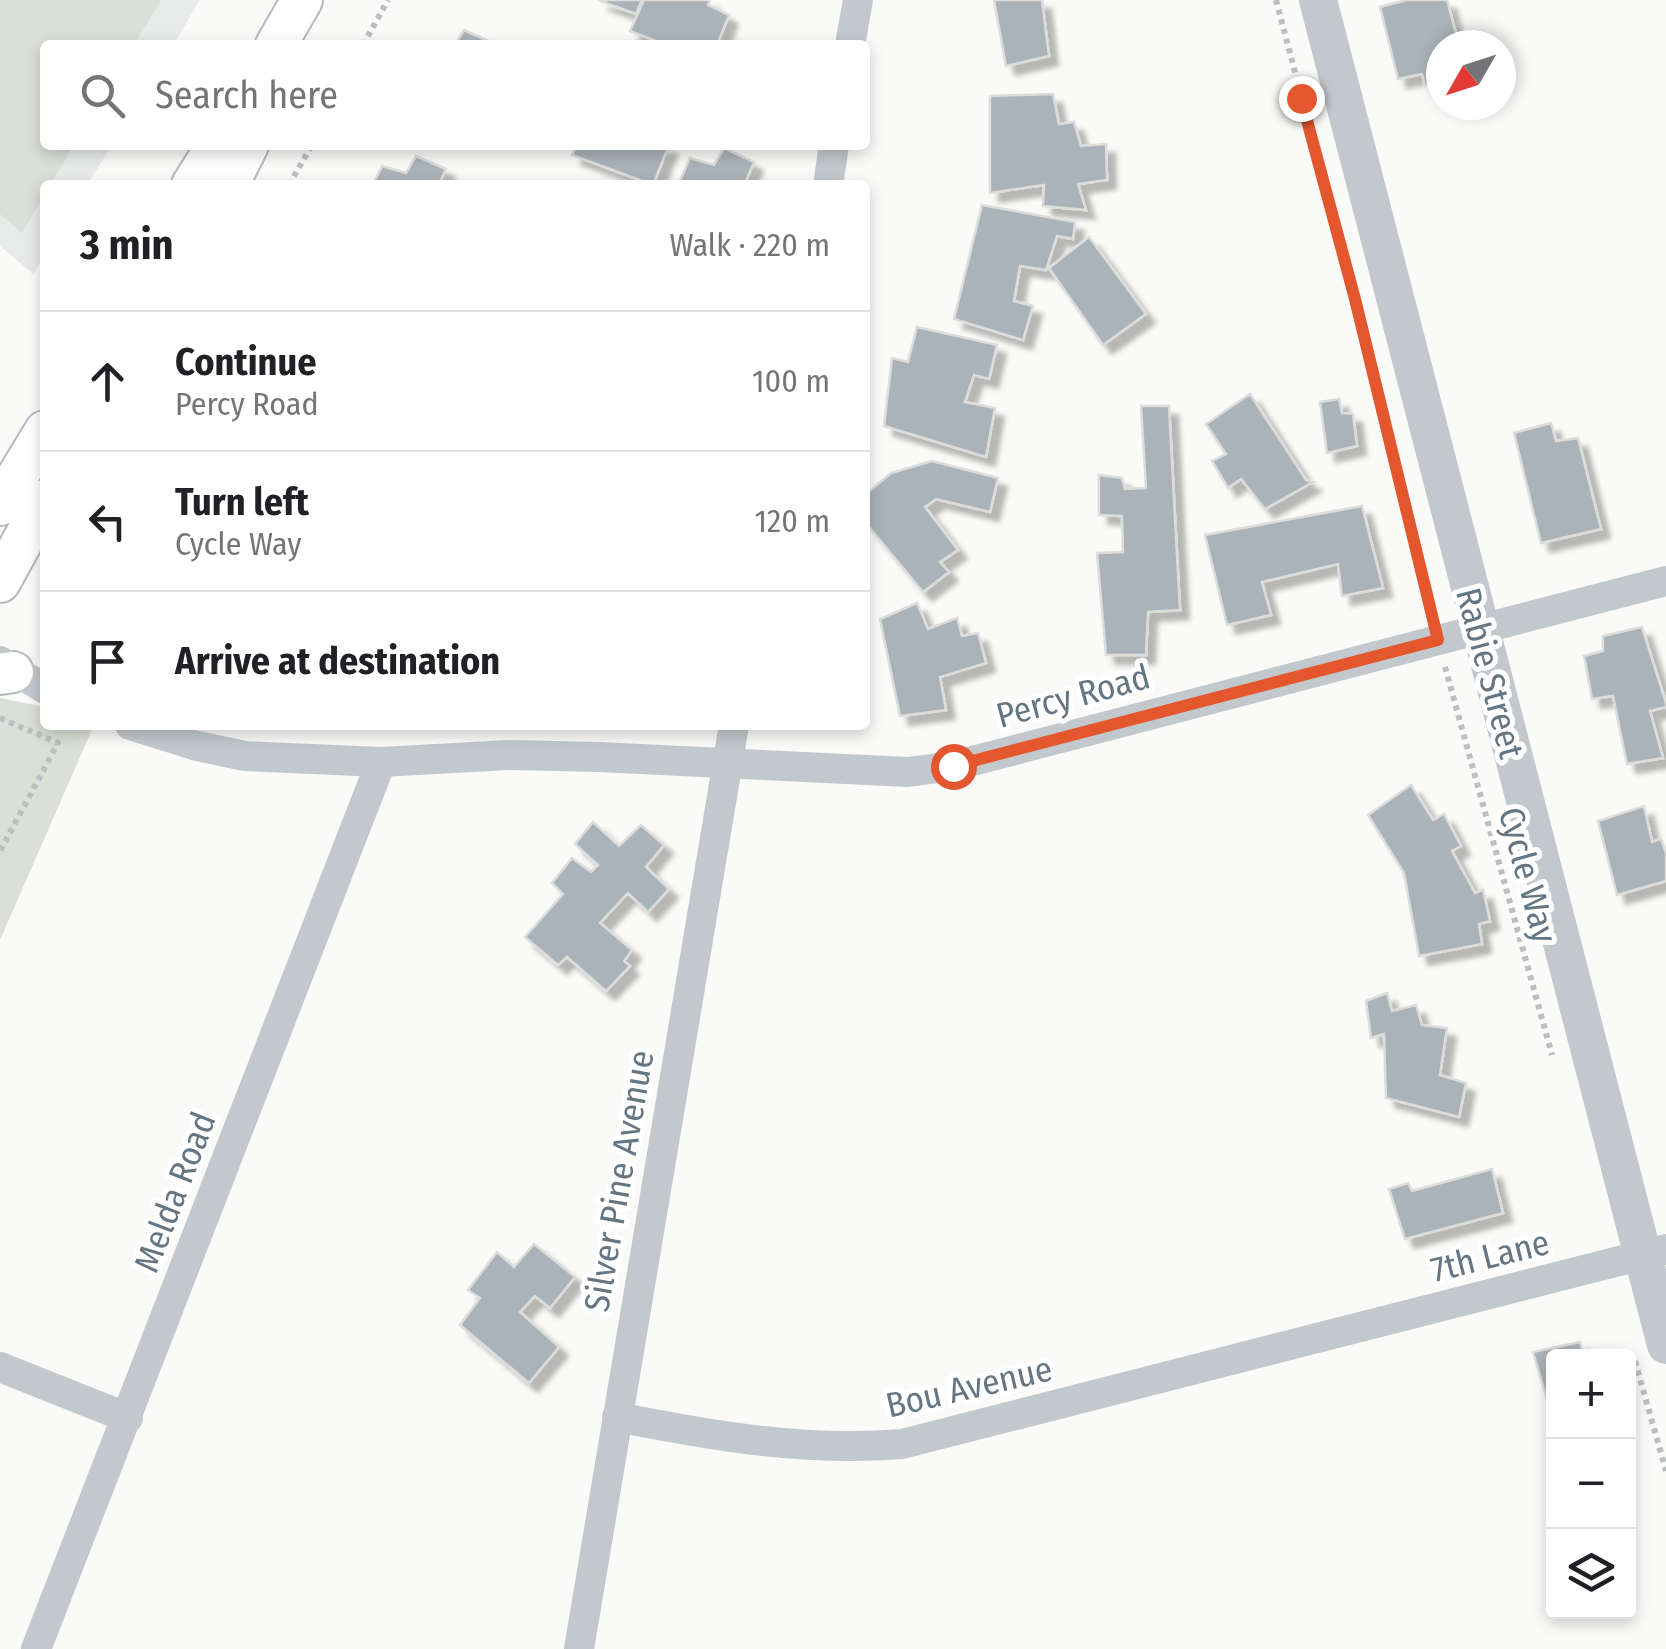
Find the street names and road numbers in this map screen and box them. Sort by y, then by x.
street label: Rabie Street [1447,583,1533,763]
street label: Percy Road [992,655,1154,737]
street label: Cycle Way [1490,803,1566,948]
street label: Silver Pine Avenue [575,1047,663,1315]
street label: Melda Road [125,1106,225,1278]
street label: 7th Lane [1426,1221,1554,1291]
street label: Bou Avenue [882,1347,1056,1427]

